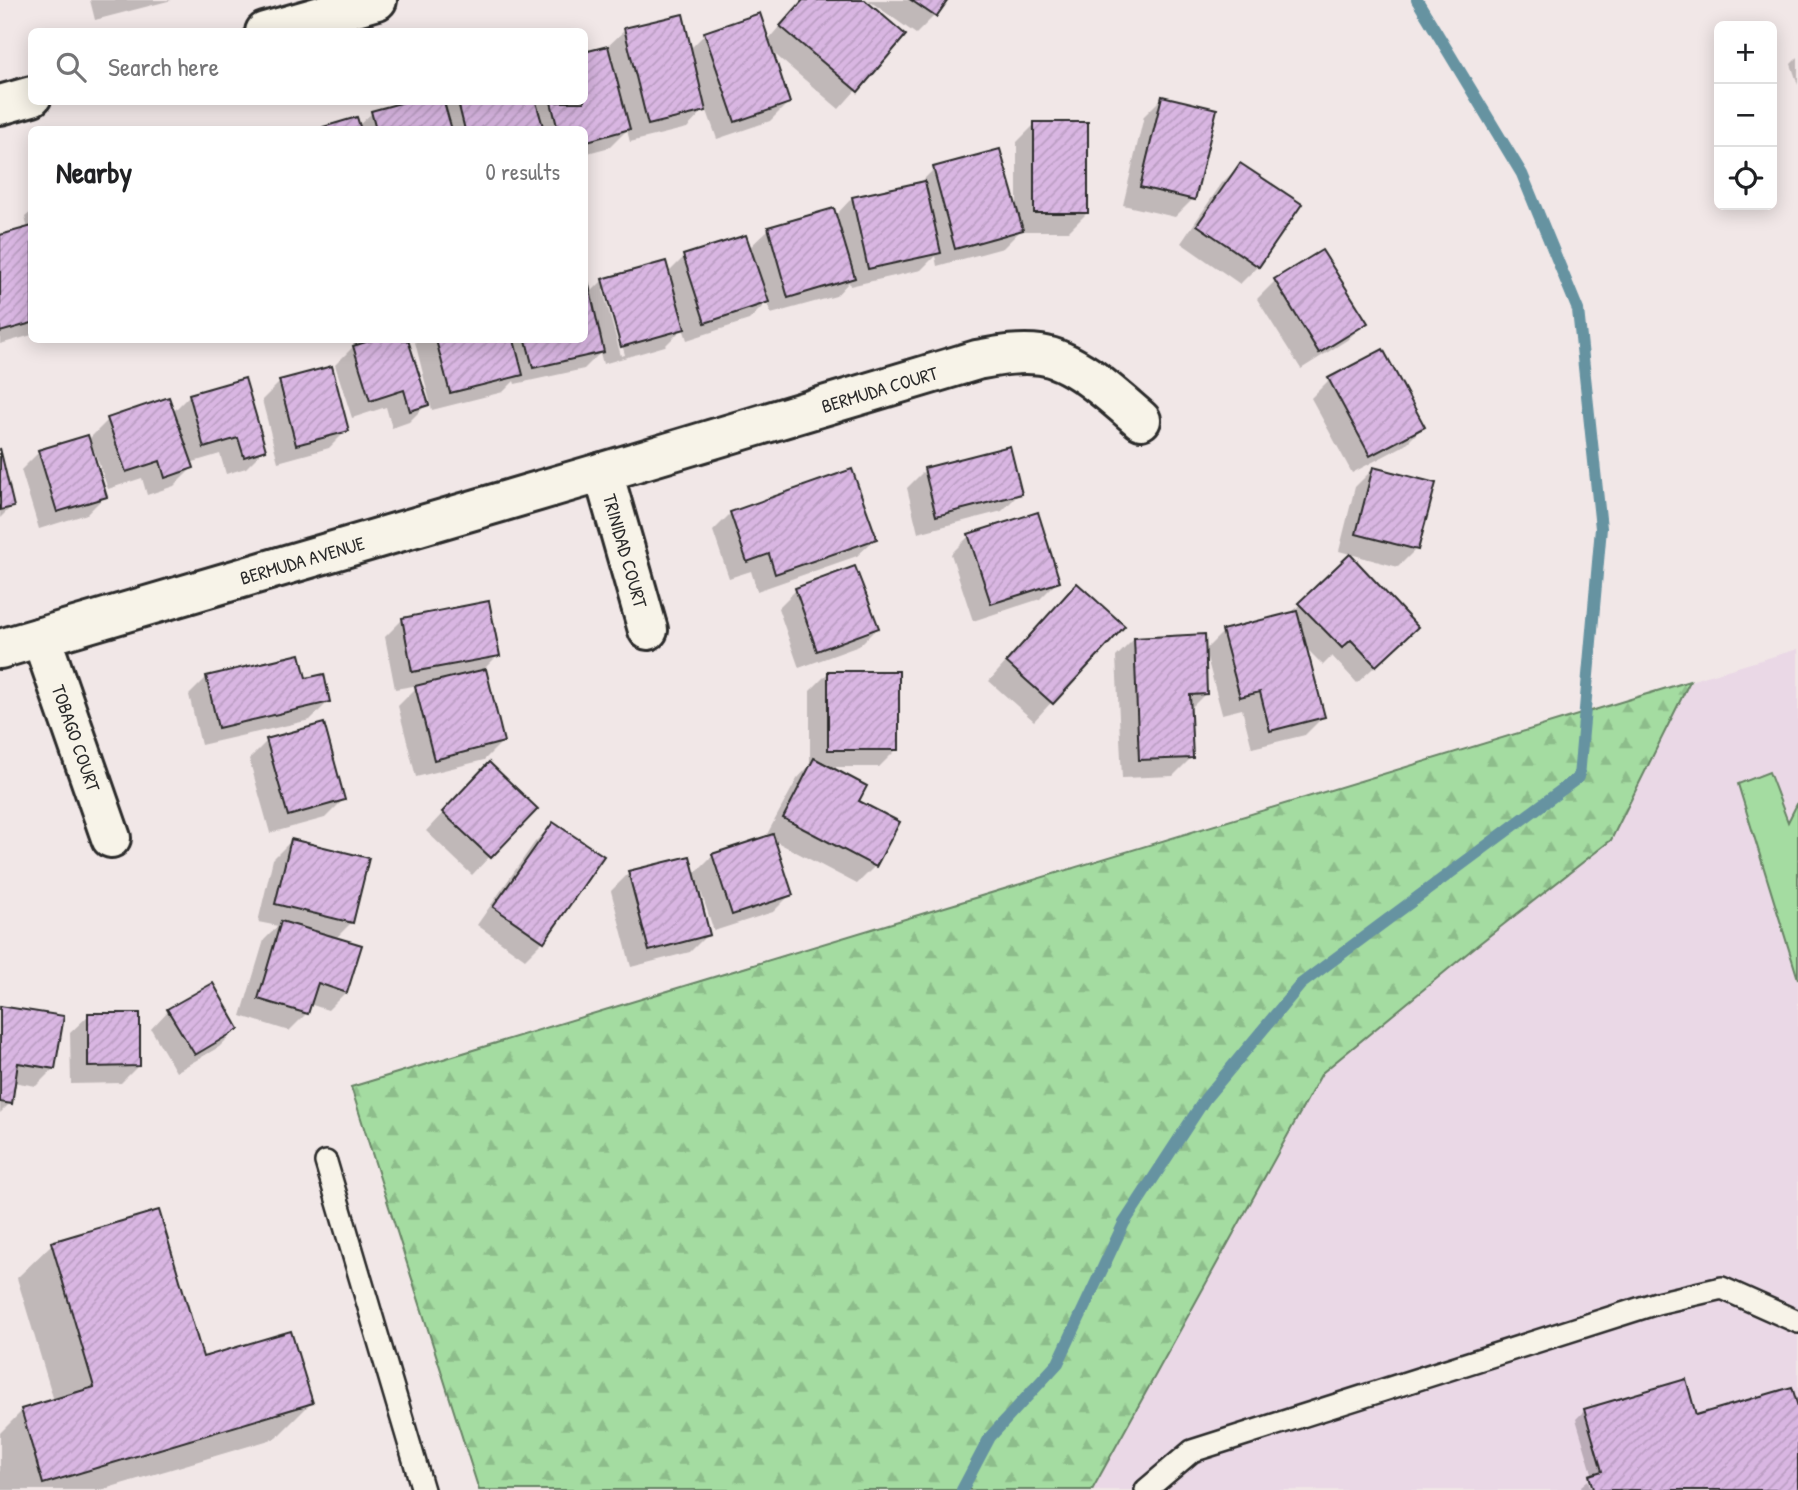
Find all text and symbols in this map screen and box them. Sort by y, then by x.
map controls [1714,21,1777,210]
button: + [1714,21,1777,84]
search box [28,28,588,105]
icon: search [52,48,90,86]
text: Search here [108,49,219,84]
button: − [1714,84,1777,147]
button: locate [1714,147,1777,210]
text: Nearby [56,152,132,192]
text: 0 results [485,156,560,187]
street label: BERMUDA COURT [818,359,942,419]
street label: TRINIDAD COURT [597,491,654,612]
street label: BERMUDA AVENUE [237,530,368,591]
street label: TOBAGO COURT [46,681,107,796]

